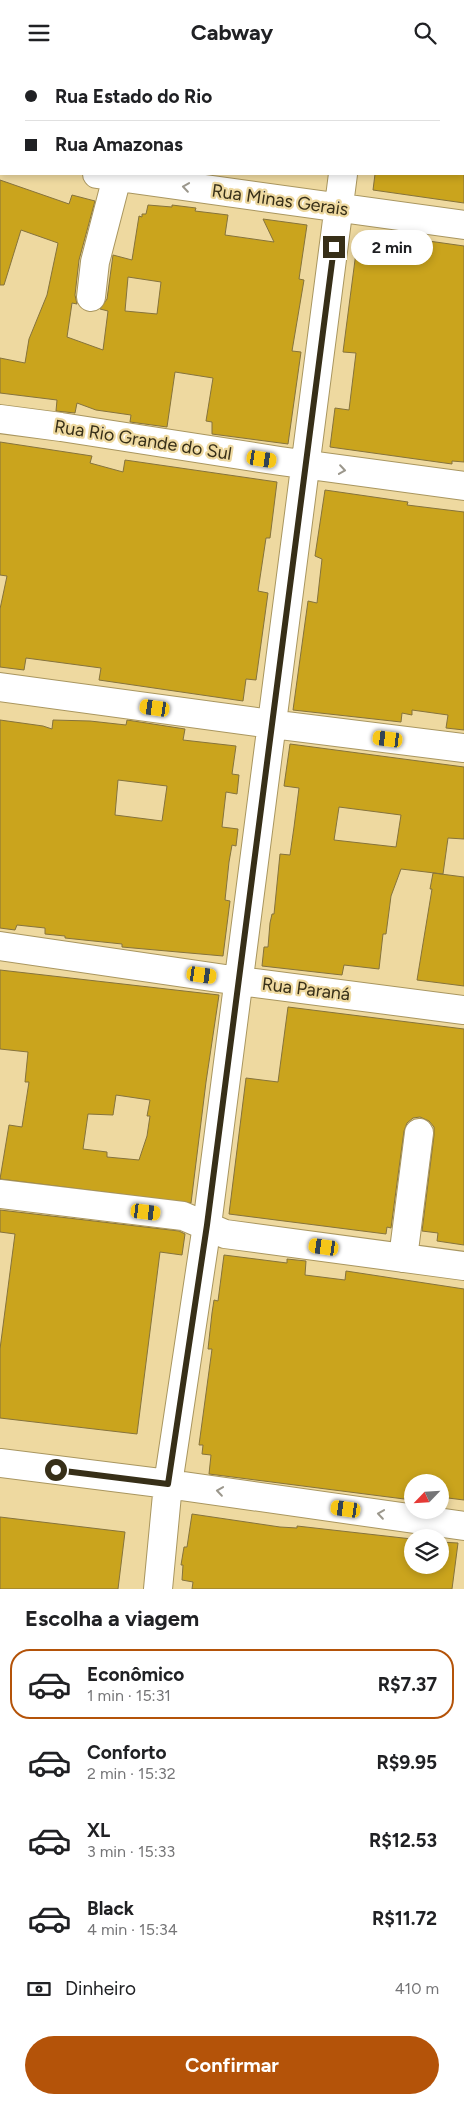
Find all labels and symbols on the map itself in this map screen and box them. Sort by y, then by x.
street label: Rua Minas Gerais [210,180,350,220]
one-way arrow [182,182,190,193]
callout: 2 min [352,229,434,265]
route end [323,236,345,258]
street label: Rua Rio Grande do Sul [53,415,233,465]
car [246,449,277,469]
one-way arrow [339,464,347,475]
car [139,698,170,718]
car [372,730,403,748]
car [186,965,217,985]
street label: Rua Paraná [261,973,351,1005]
car [130,1203,161,1221]
car [308,1237,339,1257]
route start [45,1459,67,1481]
north arrow [404,1474,449,1519]
one-way arrow [216,1486,224,1497]
car [330,1499,361,1519]
one-way arrow [377,1509,385,1520]

